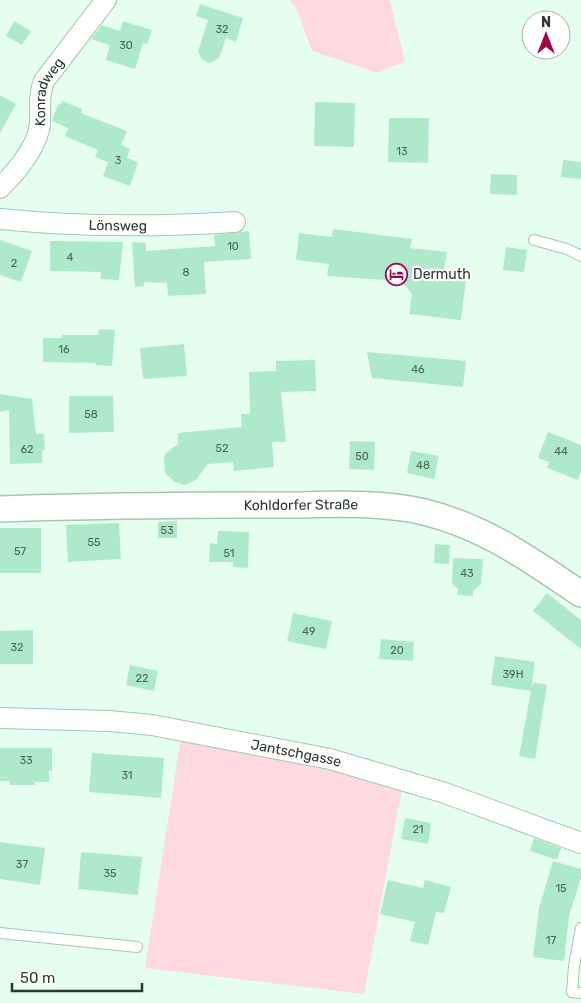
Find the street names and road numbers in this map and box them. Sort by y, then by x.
street label: Konradweg [32,54,68,127]
street label: Lönsweg [88,217,147,234]
street label: Kohldorfer Straße [244,496,359,514]
street label: Jantschgasse [249,736,344,771]

